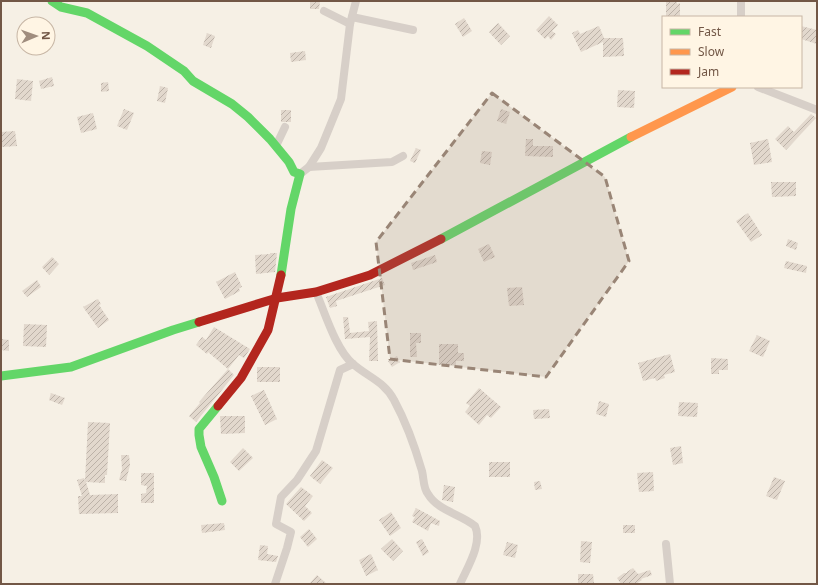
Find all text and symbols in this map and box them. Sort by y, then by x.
north arrow [16,16,56,56]
legend [662,16,802,88]
text: Fast [698,23,722,40]
text: N [39,31,54,40]
text: Slow [698,43,725,60]
text: Jam [697,63,719,80]

